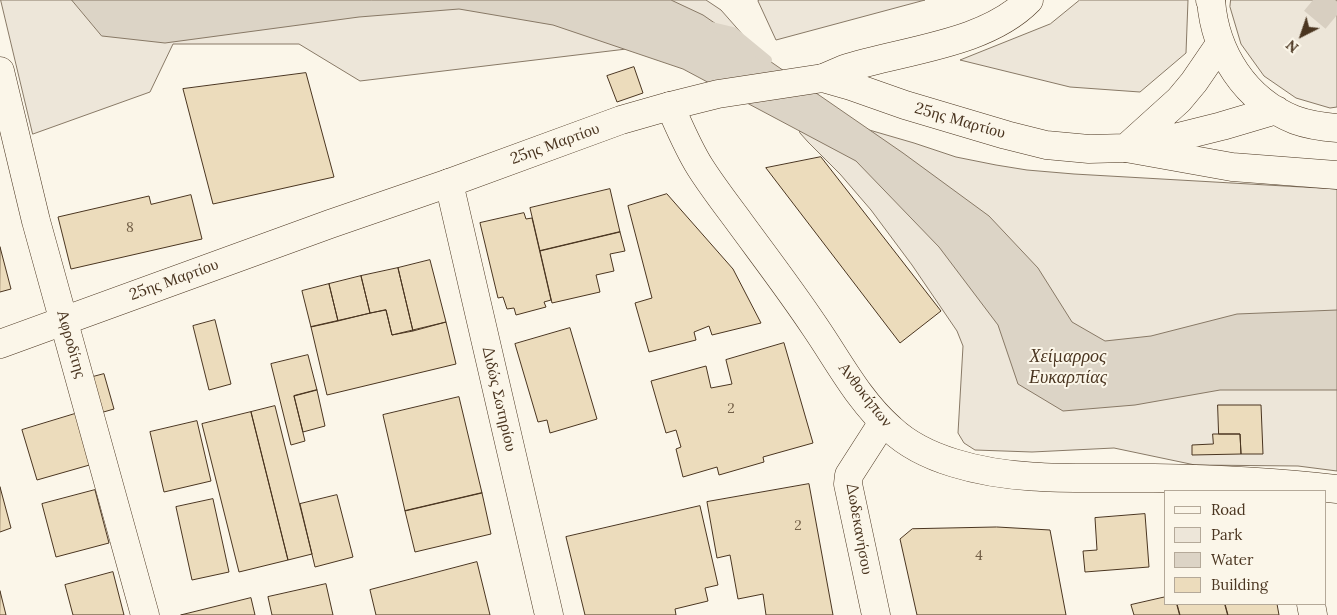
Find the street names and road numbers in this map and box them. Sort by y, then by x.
street label: 25ης Μαρτίου [912,99,1008,143]
street label: 25ης Μαρτίου [508,119,602,169]
street label: 25ης Μαρτίου [127,255,221,305]
street label: Αφροδίτης [52,308,90,380]
street label: Διδώς Σωτηρίου [478,345,520,453]
street label: Ανθοκήπων [834,359,896,431]
street label: Δωδεκανήσου [842,482,876,576]

